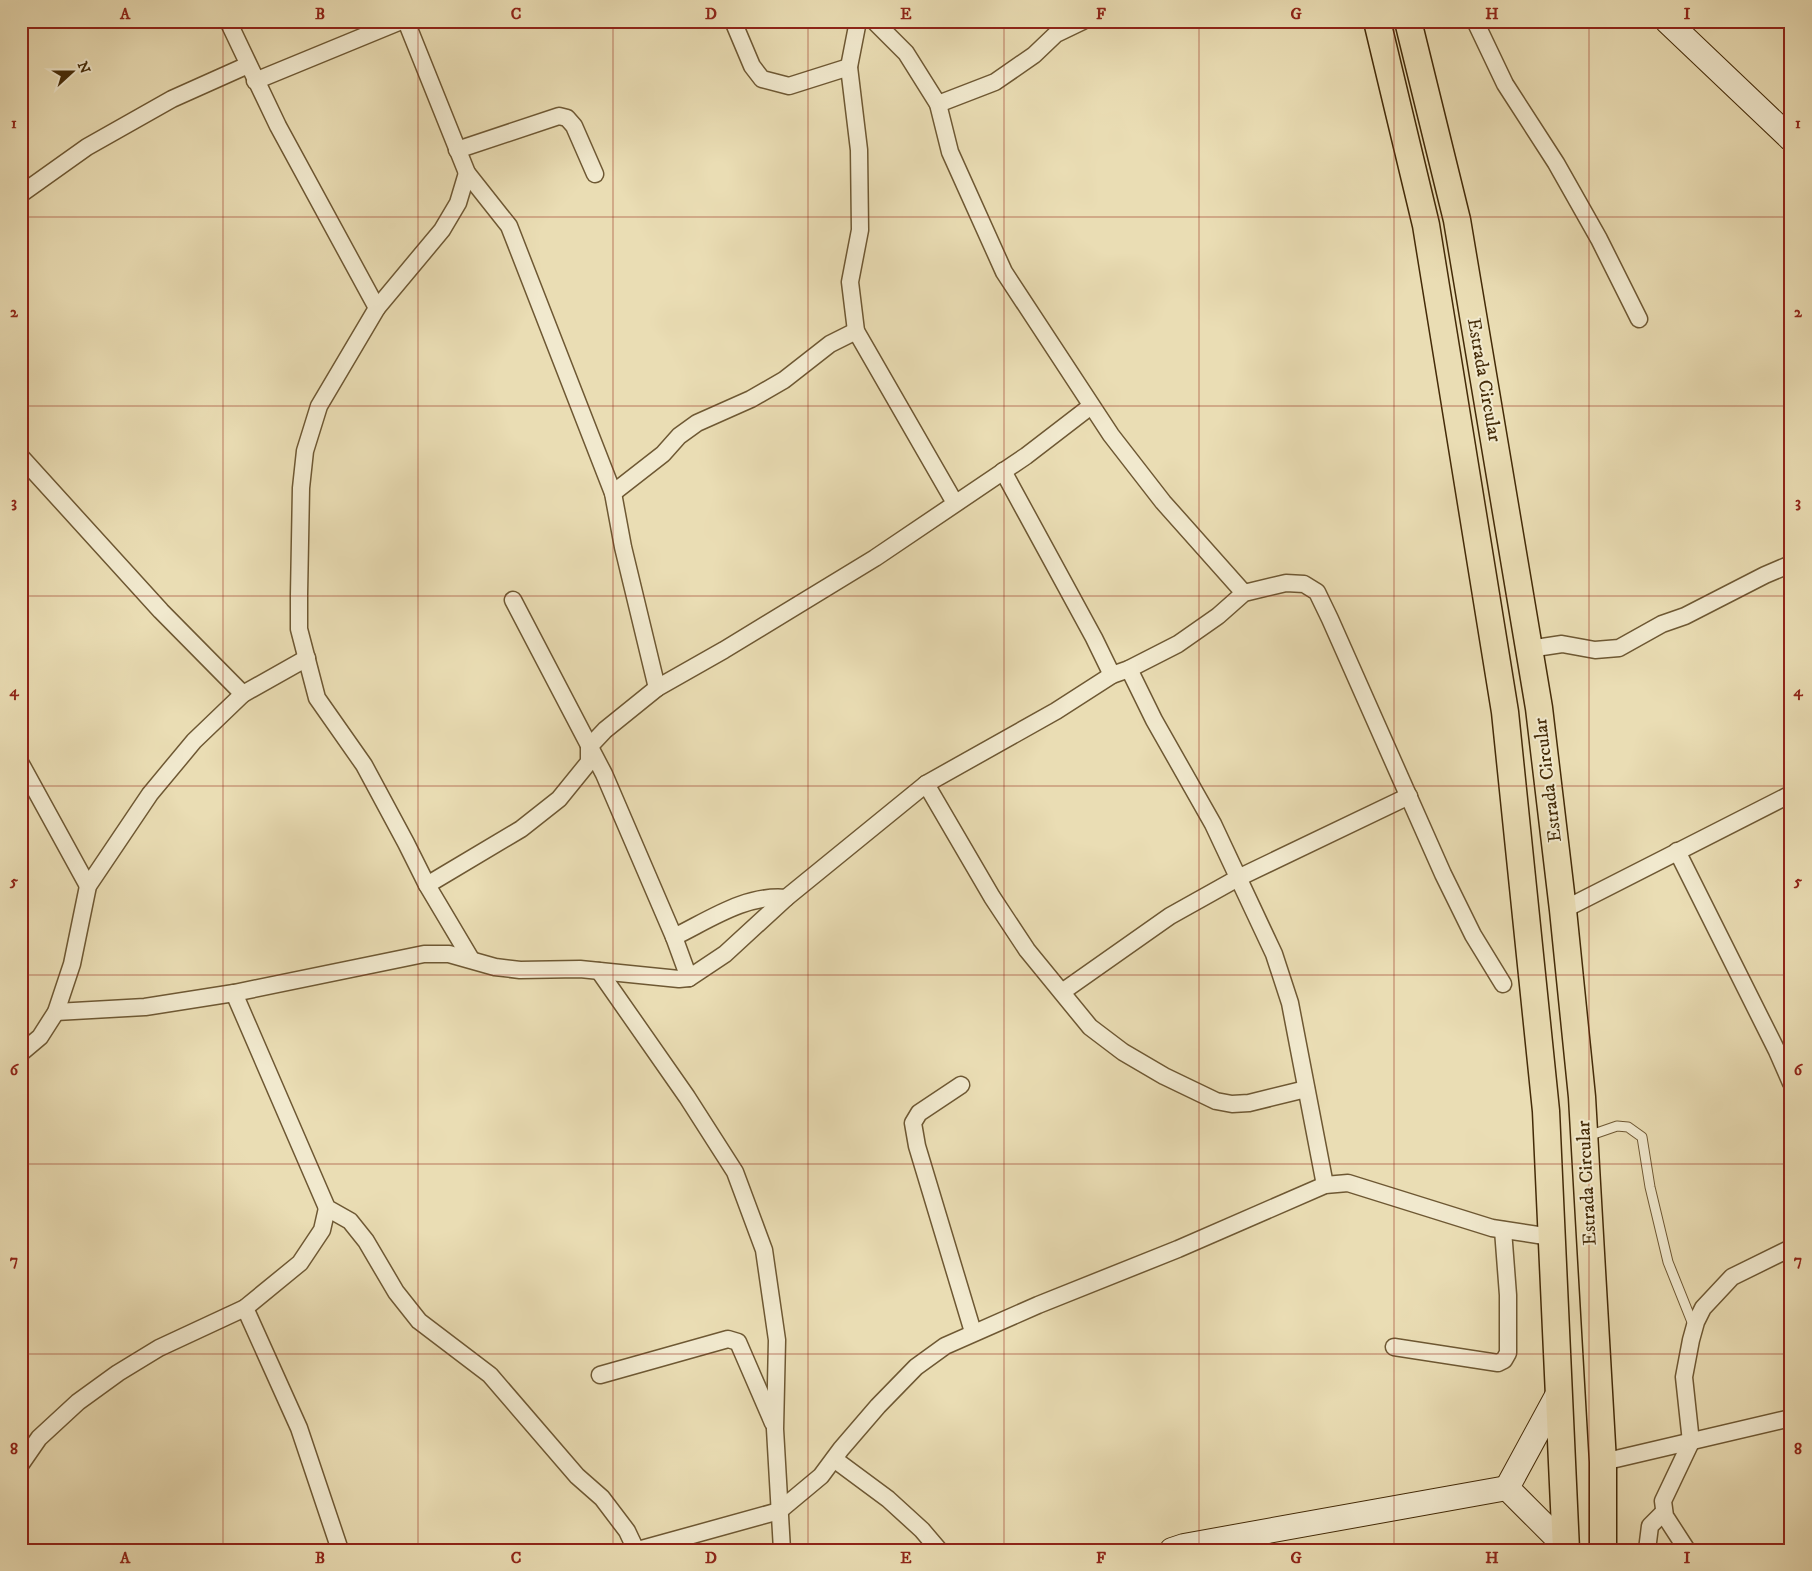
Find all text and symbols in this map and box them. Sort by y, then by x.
text: A [119,4,131,24]
text: B [315,4,325,24]
text: C [511,4,521,24]
text: D [705,4,717,24]
text: E [900,4,912,24]
text: F [1096,4,1106,24]
text: G [1290,4,1302,24]
text: H [1485,4,1499,24]
text: I [1684,4,1691,24]
north arrow [48,48,98,98]
text: N [73,59,94,77]
text: 1 [11,113,17,133]
text: 1 [1795,113,1801,133]
text: 2 [10,302,19,322]
text: 2 [1794,302,1803,322]
street label: Estrada Circular [1462,316,1506,444]
text: 3 [11,492,17,512]
text: 3 [1795,492,1801,512]
text: 4 [8,681,19,701]
text: 4 [1792,681,1803,701]
street label: Estrada Circular [1529,716,1567,844]
text: 5 [9,871,18,891]
text: 5 [1793,871,1802,891]
text: 6 [10,1060,20,1080]
text: 6 [1794,1060,1804,1080]
street label: Estrada Circular [1572,1120,1602,1246]
text: 7 [10,1250,18,1270]
text: 7 [1794,1250,1802,1270]
text: 8 [10,1439,18,1459]
text: 8 [1794,1439,1802,1459]
text: A [119,1548,131,1568]
text: B [315,1548,325,1568]
text: C [511,1548,521,1568]
text: D [705,1548,717,1568]
text: E [900,1548,912,1568]
text: F [1096,1548,1106,1568]
text: G [1290,1548,1302,1568]
text: H [1485,1548,1499,1568]
text: I [1684,1548,1691,1568]

